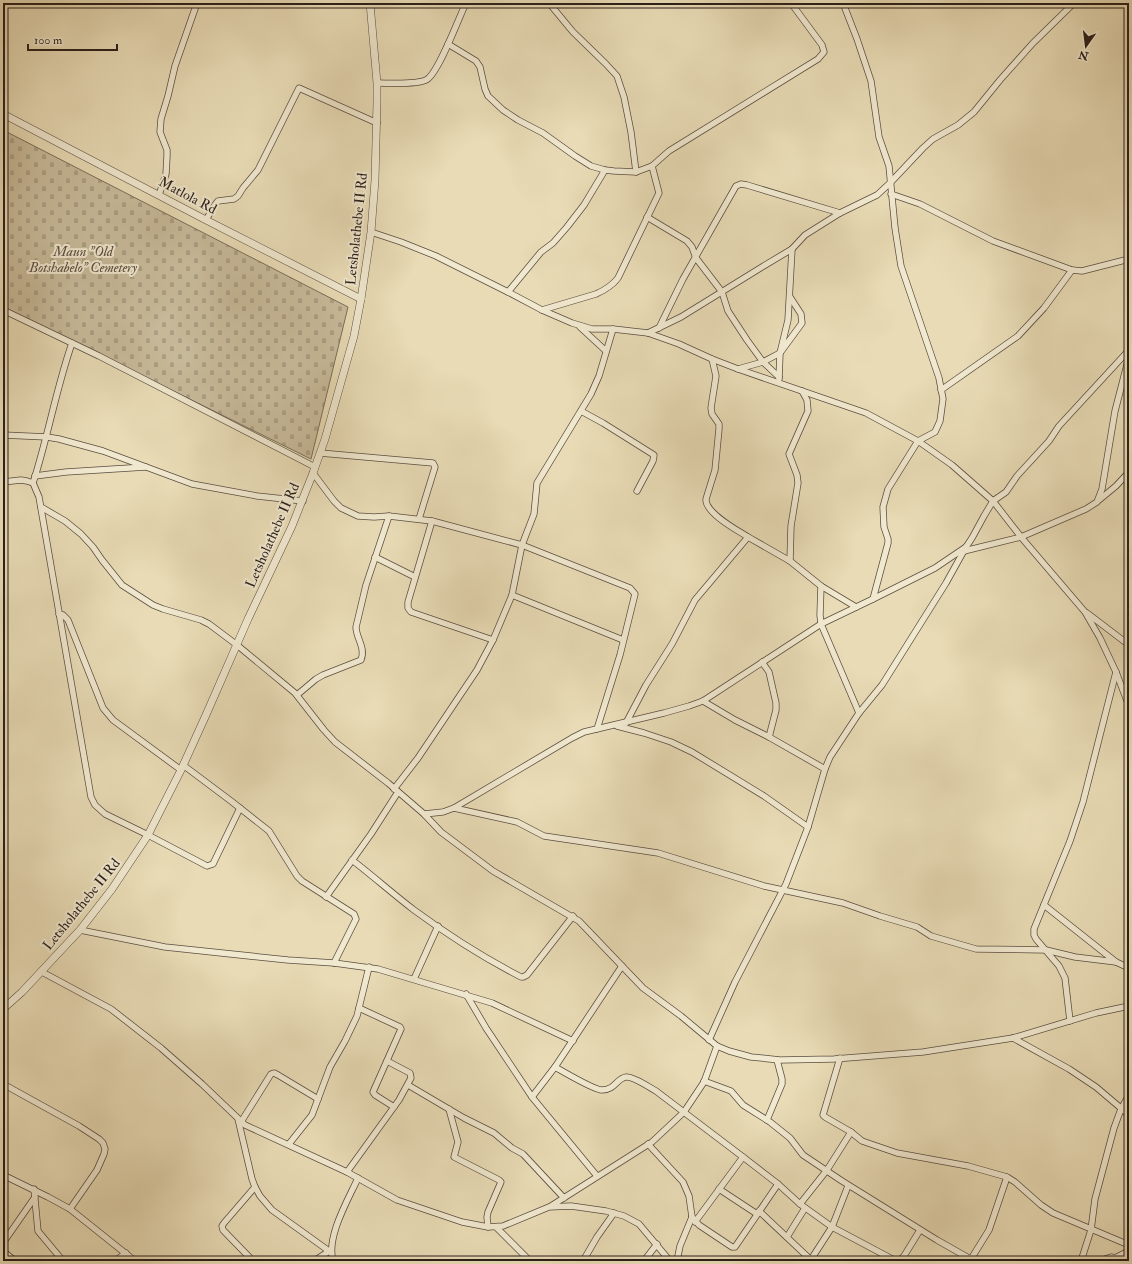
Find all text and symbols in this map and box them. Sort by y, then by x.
scale bar [28,26,117,52]
north arrow [1066,26,1106,66]
text: 100 m [34,33,63,48]
text: N [1076,47,1091,63]
street label: Letsholathebe II Rd [342,172,371,286]
street label: Matlola Rd [156,173,220,218]
park label: Maun "Old Botshabelo" Cemetery [28,243,137,276]
street label: Letsholathebe II Rd [242,480,303,590]
street label: Letsholathebe II Rd [39,855,124,954]

